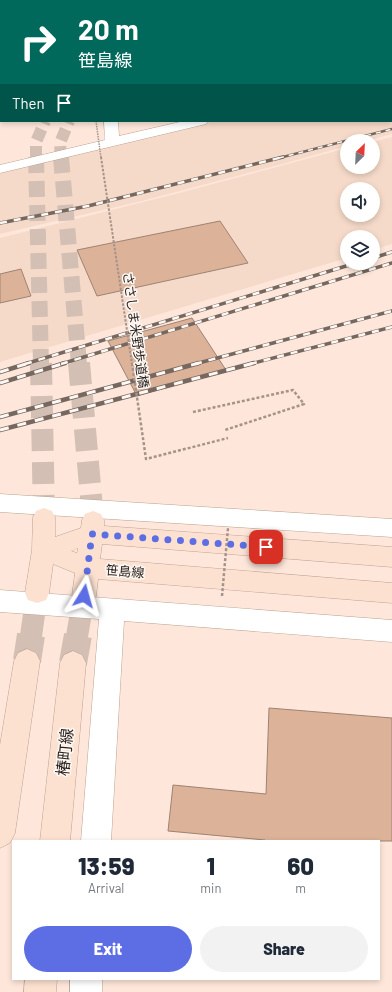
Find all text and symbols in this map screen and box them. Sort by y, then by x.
text: 20 m [78,12,139,46]
icon: right [12,16,64,68]
text: 笹島線 [78,49,132,71]
icon: arrive [53,92,75,114]
text: Then [12,94,45,112]
north arrow [340,134,380,174]
map controls [340,134,380,270]
button: sound [340,182,380,222]
button: layers [340,230,380,270]
street label: ささしま米野歩道橋 [120,271,152,389]
pin [249,530,283,564]
icon: arrive [255,536,277,558]
street label: 笹島線 [105,561,145,581]
position arrow [63,575,105,617]
street label: 椿町線 [52,727,76,777]
text: 13:59 [78,851,134,880]
text: 1 [207,851,215,880]
text: 60 [287,851,314,880]
text: Arrival [88,880,124,896]
text: min [200,880,221,896]
text: m [295,880,306,896]
button: Exit [24,926,192,972]
button: Share [200,926,368,972]

